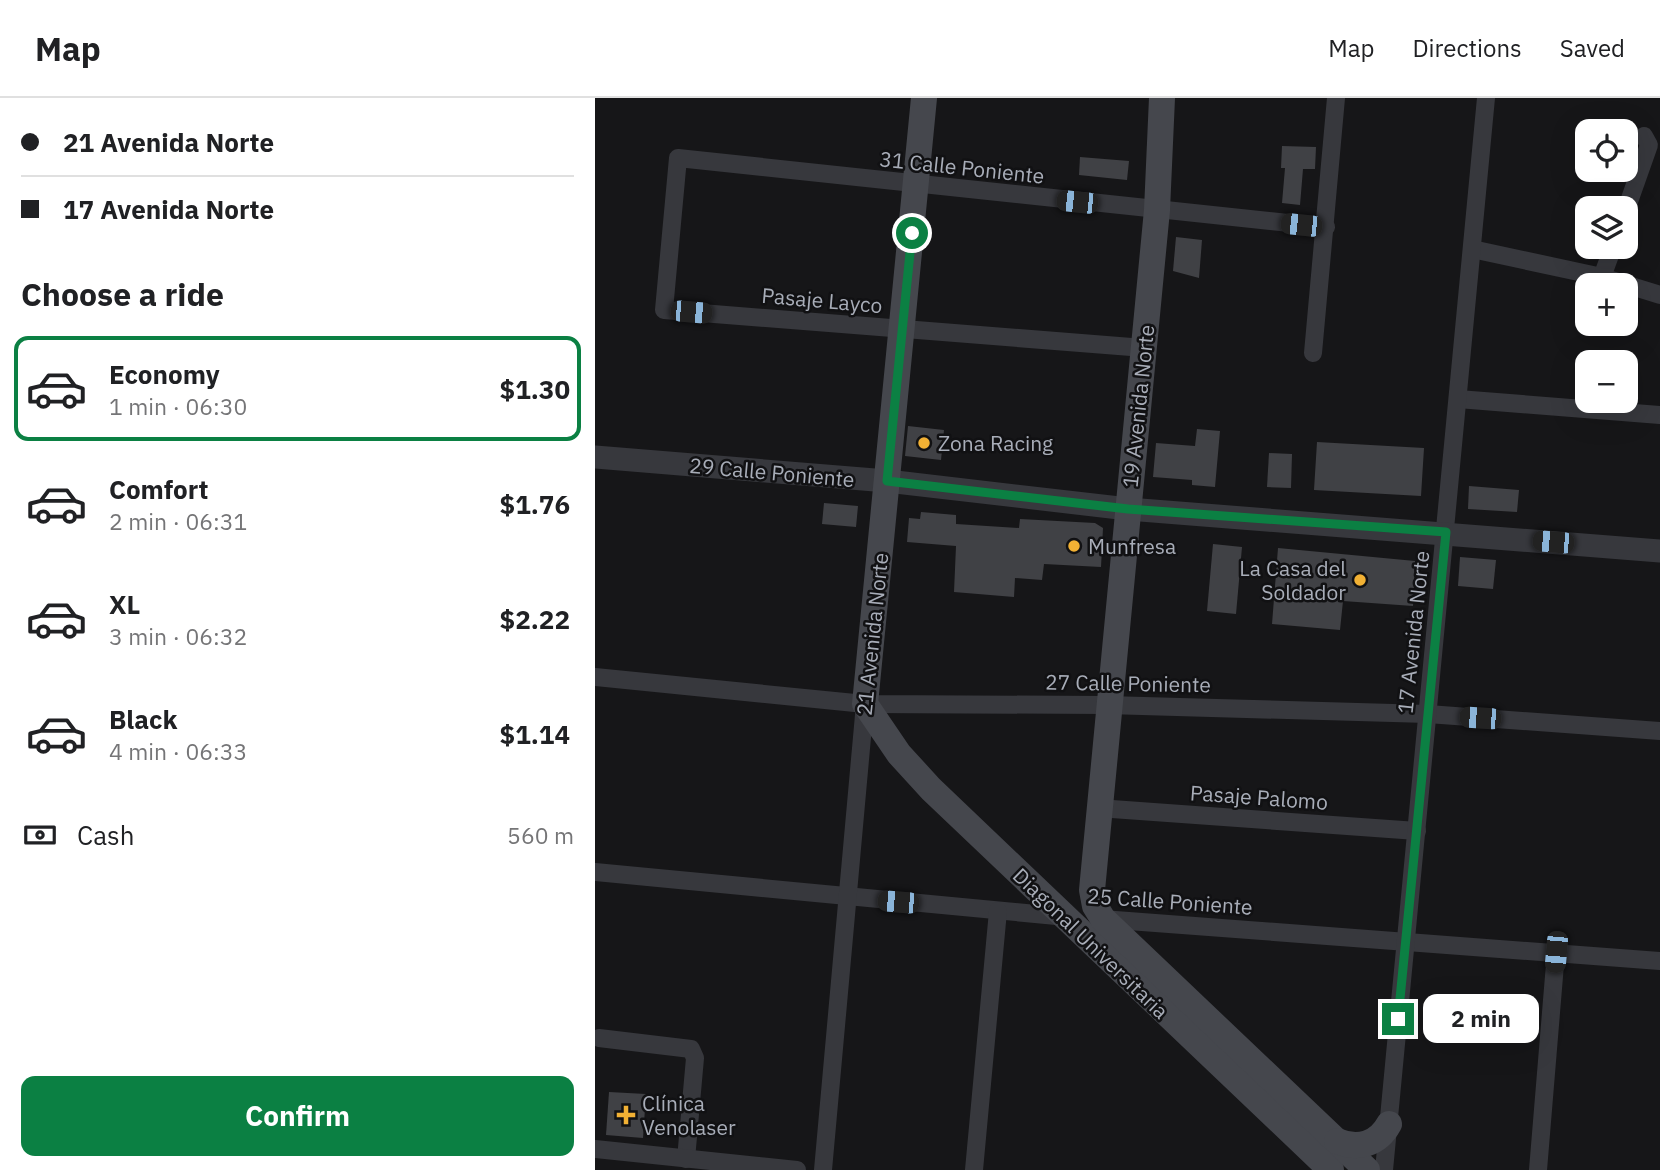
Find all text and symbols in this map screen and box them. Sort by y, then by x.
text: Map [35,27,101,70]
text: Map [1328,32,1374,64]
text: Directions [1412,32,1522,64]
text: Saved [1560,32,1625,64]
map controls [1575,119,1638,413]
button: locate [1575,119,1638,182]
text: 21 Avenida Norte [63,125,274,159]
street label: 31 Calle Poniente [878,144,1046,190]
car [1056,189,1099,215]
text: 17 Avenida Norte [63,192,274,226]
button: layers [1575,196,1638,259]
car [1280,212,1323,238]
route start [896,217,928,249]
text: Choose a ride [21,273,224,315]
button: + [1575,273,1638,336]
street label: Pasaje Layco [760,281,884,319]
car [670,300,713,324]
street label: 19 Avenida Norte [1116,323,1160,489]
button: − [1575,350,1638,413]
icon: car [25,357,88,420]
text: Economy [109,357,220,391]
text: $1.30 [500,372,570,406]
text: 1 min · 06:30 [109,391,247,421]
place label: Zona Racing [938,429,1053,457]
marker: Zona Racing [916,435,932,451]
street label: 29 Calle Poniente [688,451,856,493]
icon: car [25,472,88,535]
text: Comfort [109,472,208,506]
text: $1.76 [500,487,570,521]
text: 2 min · 06:31 [109,506,247,536]
car [1532,530,1575,554]
place label: Munfresa [1088,532,1176,560]
marker: Munfresa [1066,538,1082,554]
street label: 17 Avenida Norte [1391,549,1435,715]
street label: 21 Avenida Norte [850,551,894,717]
place label: La Casa del Soldador [1239,554,1346,606]
marker: La Casa del Soldador [1352,572,1368,588]
icon: car [25,587,88,650]
text: XL [109,587,140,621]
text: $2.22 [500,602,570,636]
text: 3 min · 06:32 [109,621,247,651]
street label: 27 Calle Poniente [1045,668,1211,698]
icon: car [25,702,88,765]
text: Black [109,702,177,736]
car [1459,706,1502,730]
text: $1.14 [500,717,570,751]
text: 4 min · 06:33 [109,736,247,766]
street label: Pasaje Palomo [1189,778,1329,816]
icon: cash [21,816,59,854]
text: Cash [77,818,134,852]
text: 560 m [507,820,574,850]
street label: Diagonal Universitaria [1007,861,1175,1025]
street label: 25 Calle Poniente [1086,881,1254,921]
car [877,890,920,914]
car [1544,930,1569,974]
callout: 2 min [1423,995,1538,1044]
route end [1382,1003,1414,1035]
text: 2 min [1451,1003,1511,1033]
button: Confirm [21,1076,574,1156]
place label: Clínica Venolaser [642,1089,736,1141]
marker: Clínica Venolaser [616,1105,636,1125]

